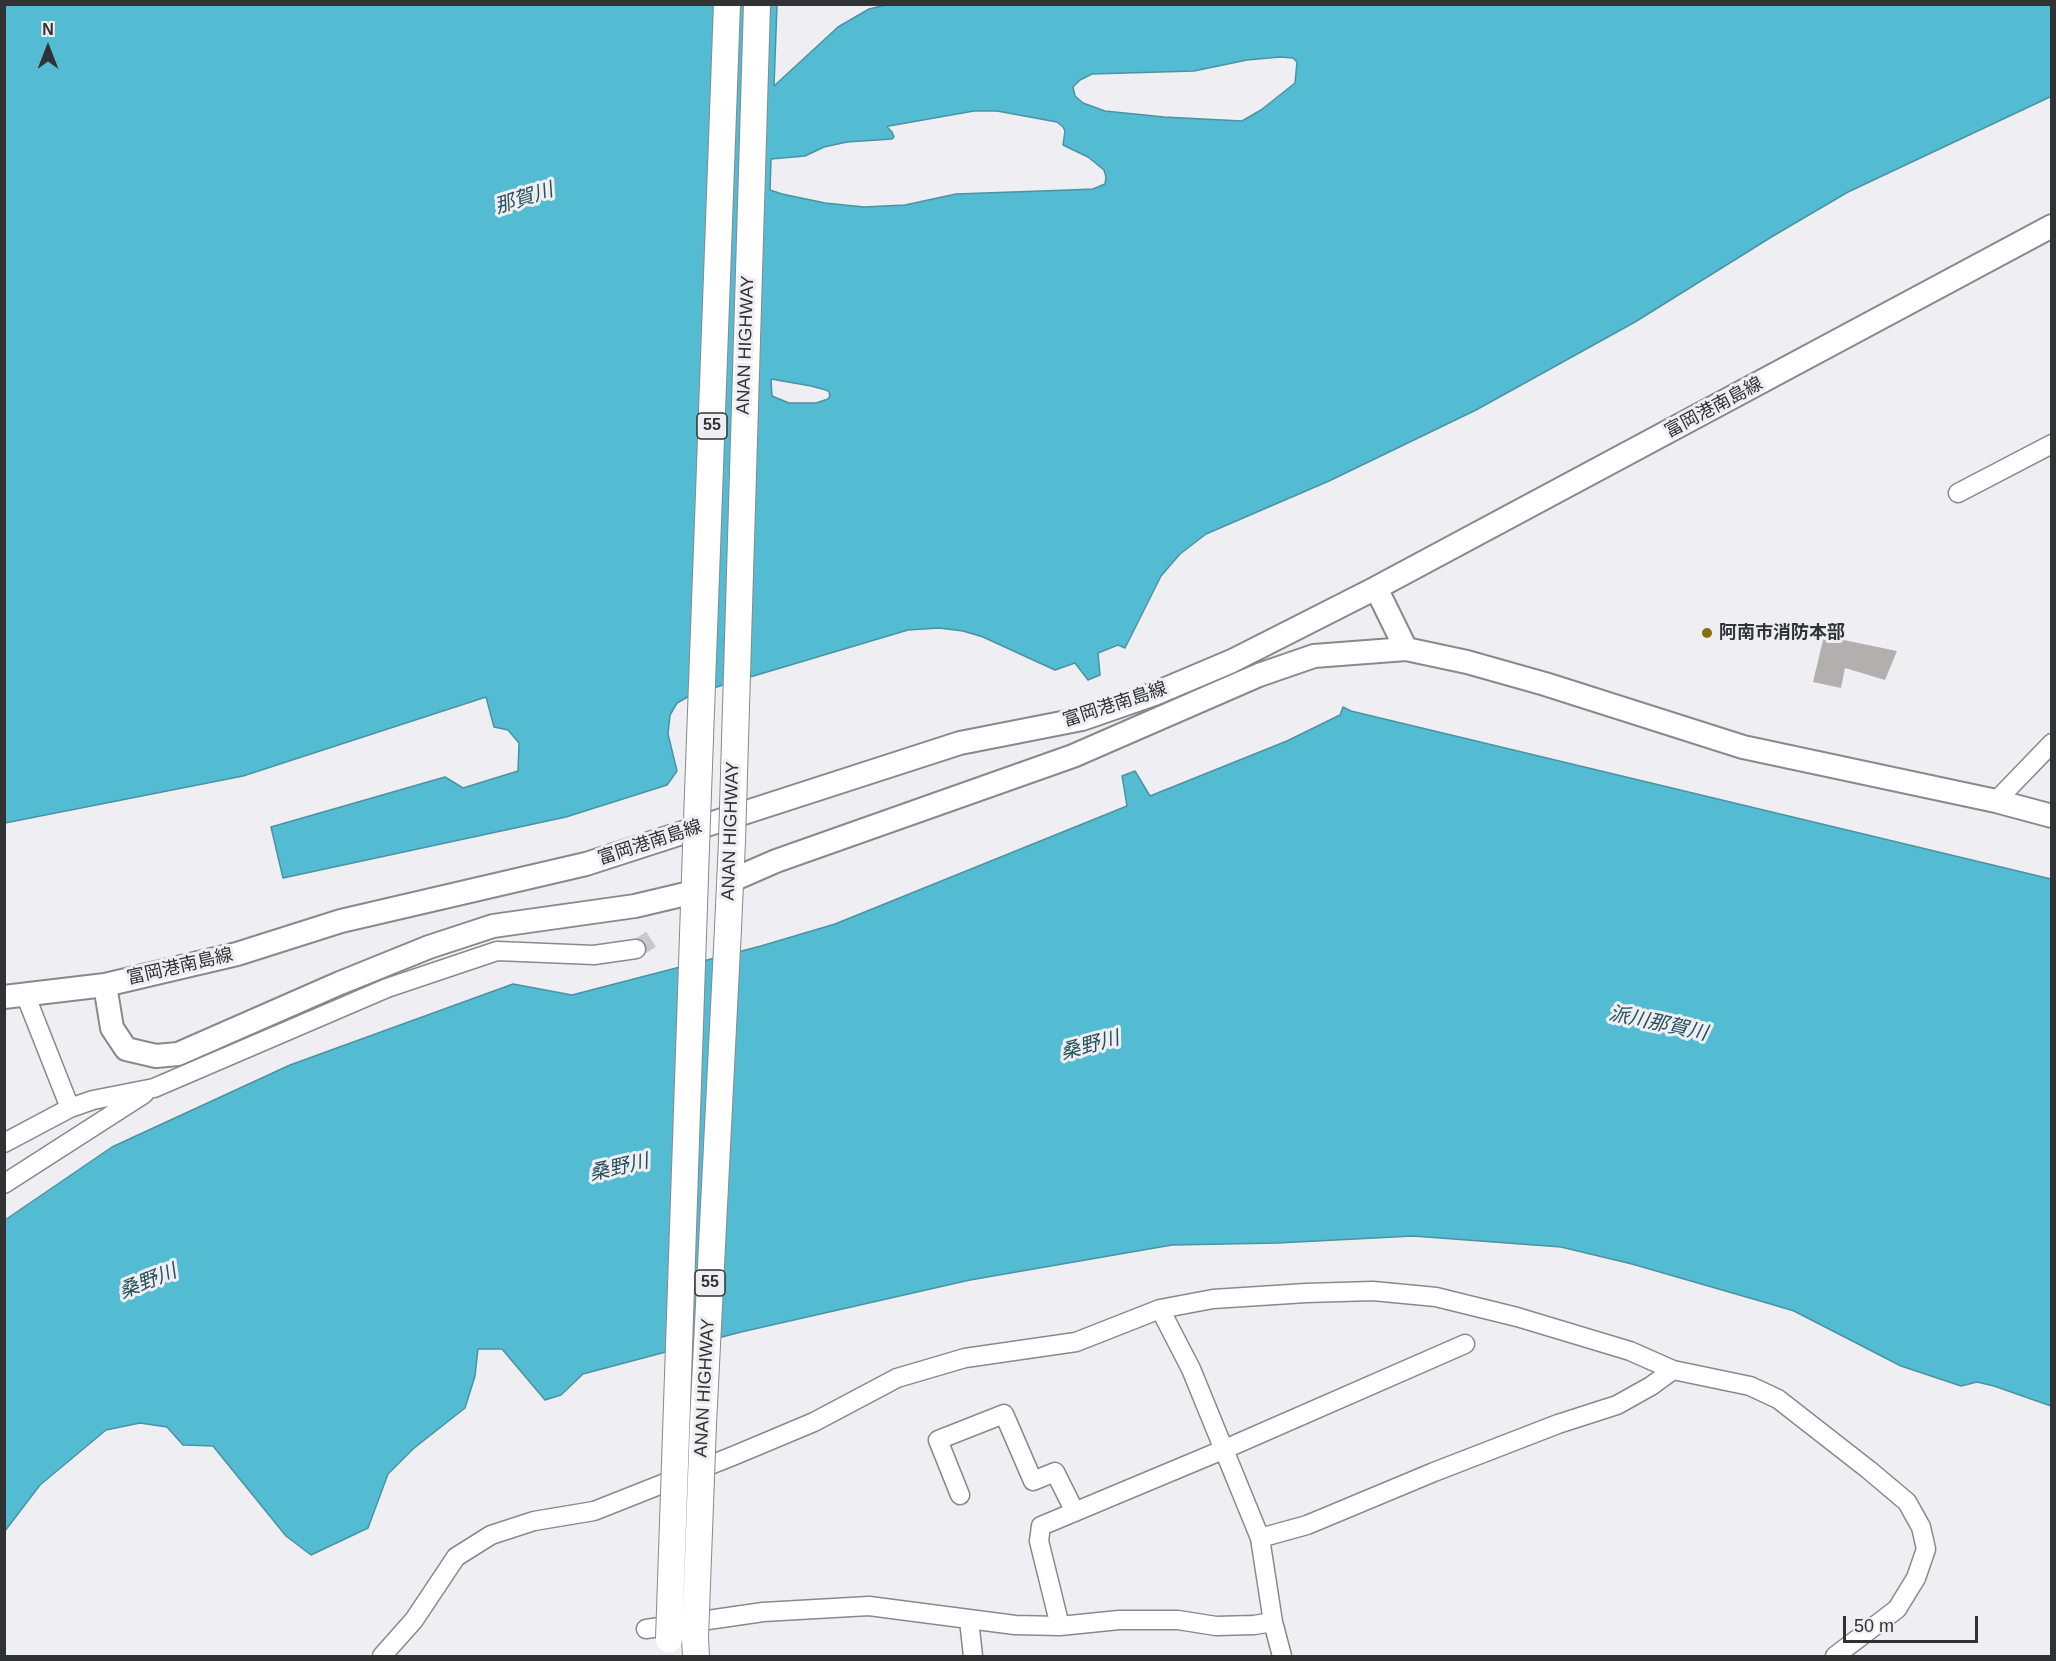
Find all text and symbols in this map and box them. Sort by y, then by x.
north arrow [18,18,78,78]
text: N [42,21,54,38]
water label: 那賀川 [492,178,556,220]
street label: ANAN HIGHWAY [733,275,759,415]
street label: 富岡港南島線 [1661,373,1767,443]
road number: 55 [697,413,727,439]
place label: 阿南市消防本部 [1719,622,1845,644]
marker: 阿南市消防本部 [1700,626,1714,640]
street label: 富岡港南島線 [1060,678,1170,732]
street label: ANAN HIGHWAY [718,761,744,901]
street label: 富岡港南島線 [595,816,705,870]
street label: 富岡港南島線 [125,944,235,990]
water label: 派川那賀川 [1607,1002,1709,1046]
water label: 桑野川 [1058,1027,1122,1065]
water label: 桑野川 [587,1150,651,1186]
water label: 桑野川 [116,1260,180,1304]
road number: 55 [695,1270,725,1296]
street label: ANAN HIGHWAY [691,1318,719,1458]
scale bar [1846,1604,1981,1642]
text: 50 m [1854,1616,1894,1636]

